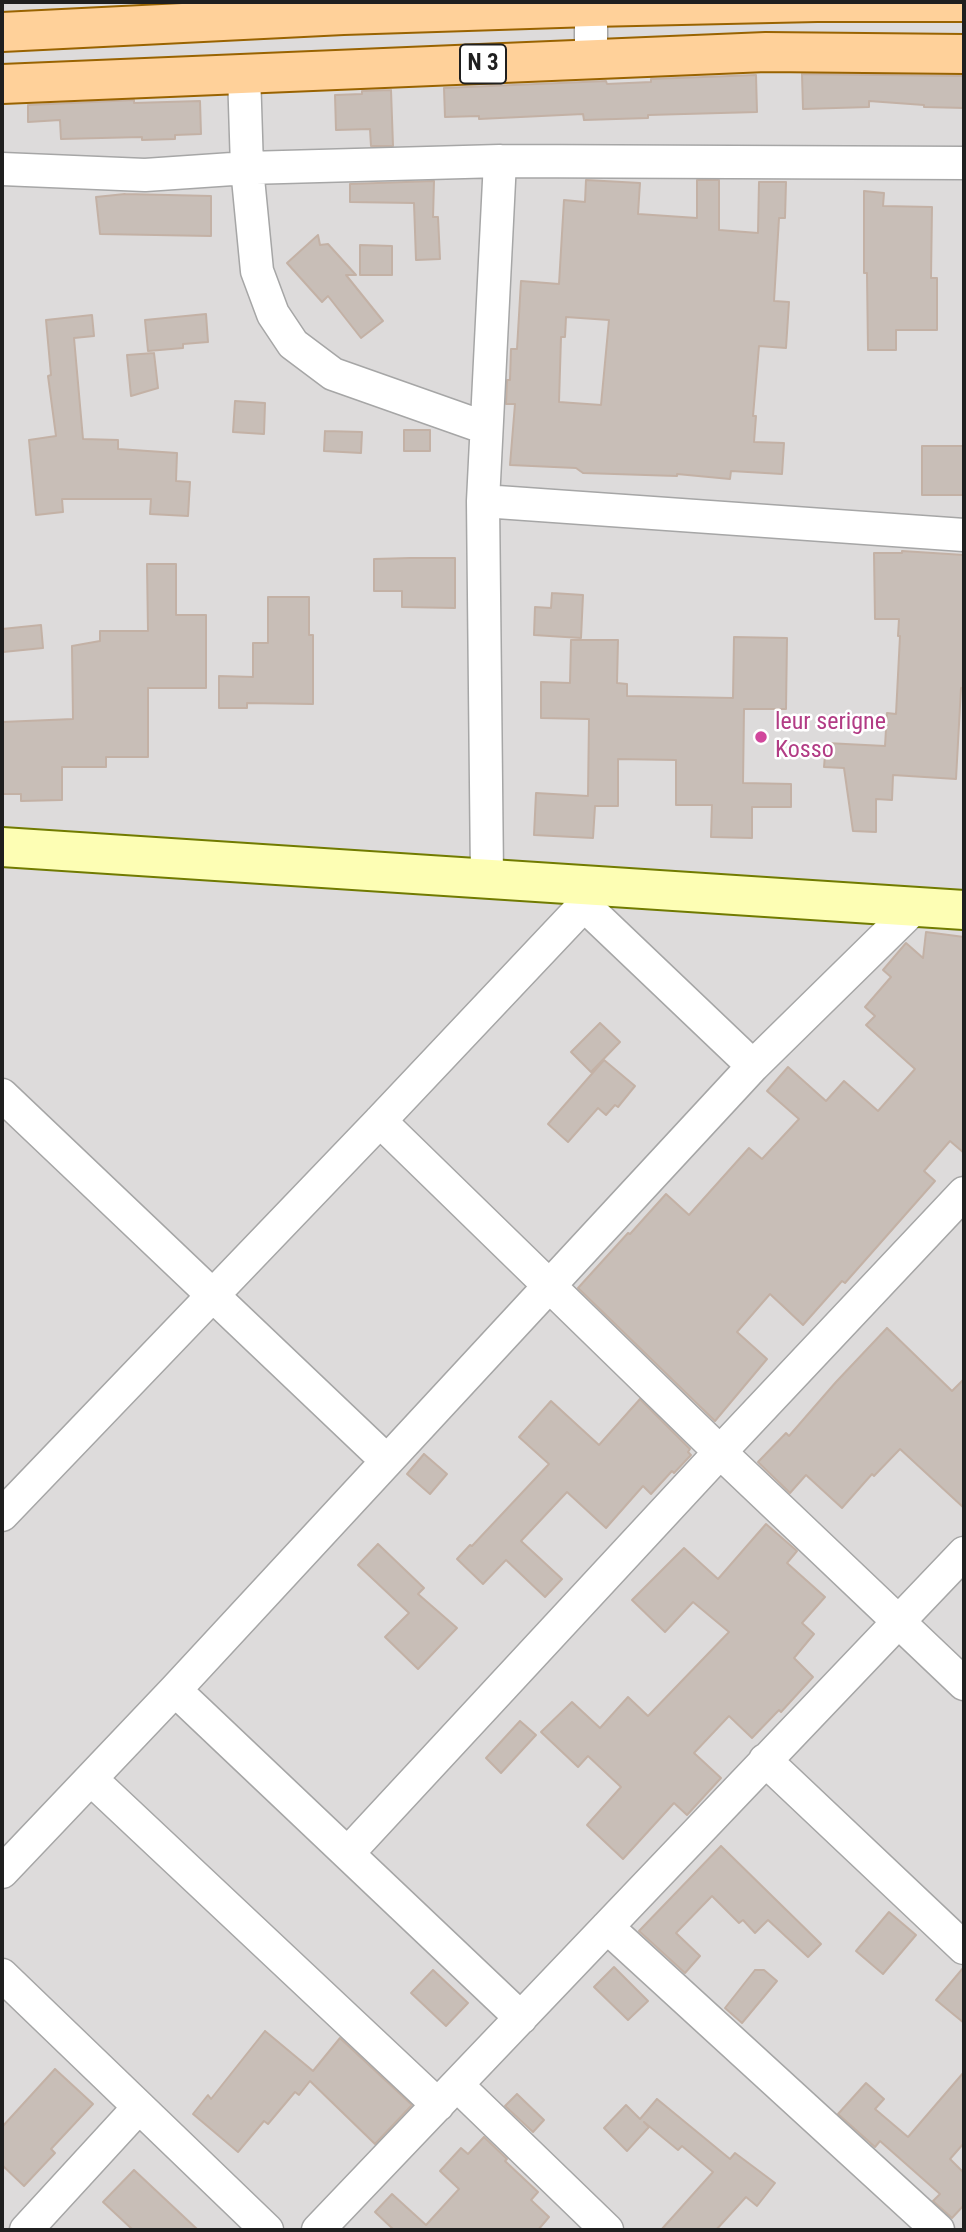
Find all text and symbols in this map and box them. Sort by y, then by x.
road number: N 3 [460,44,506,83]
place label: leur serigne Kosso [775,709,886,765]
marker: leur serigne Kosso [753,729,769,745]

